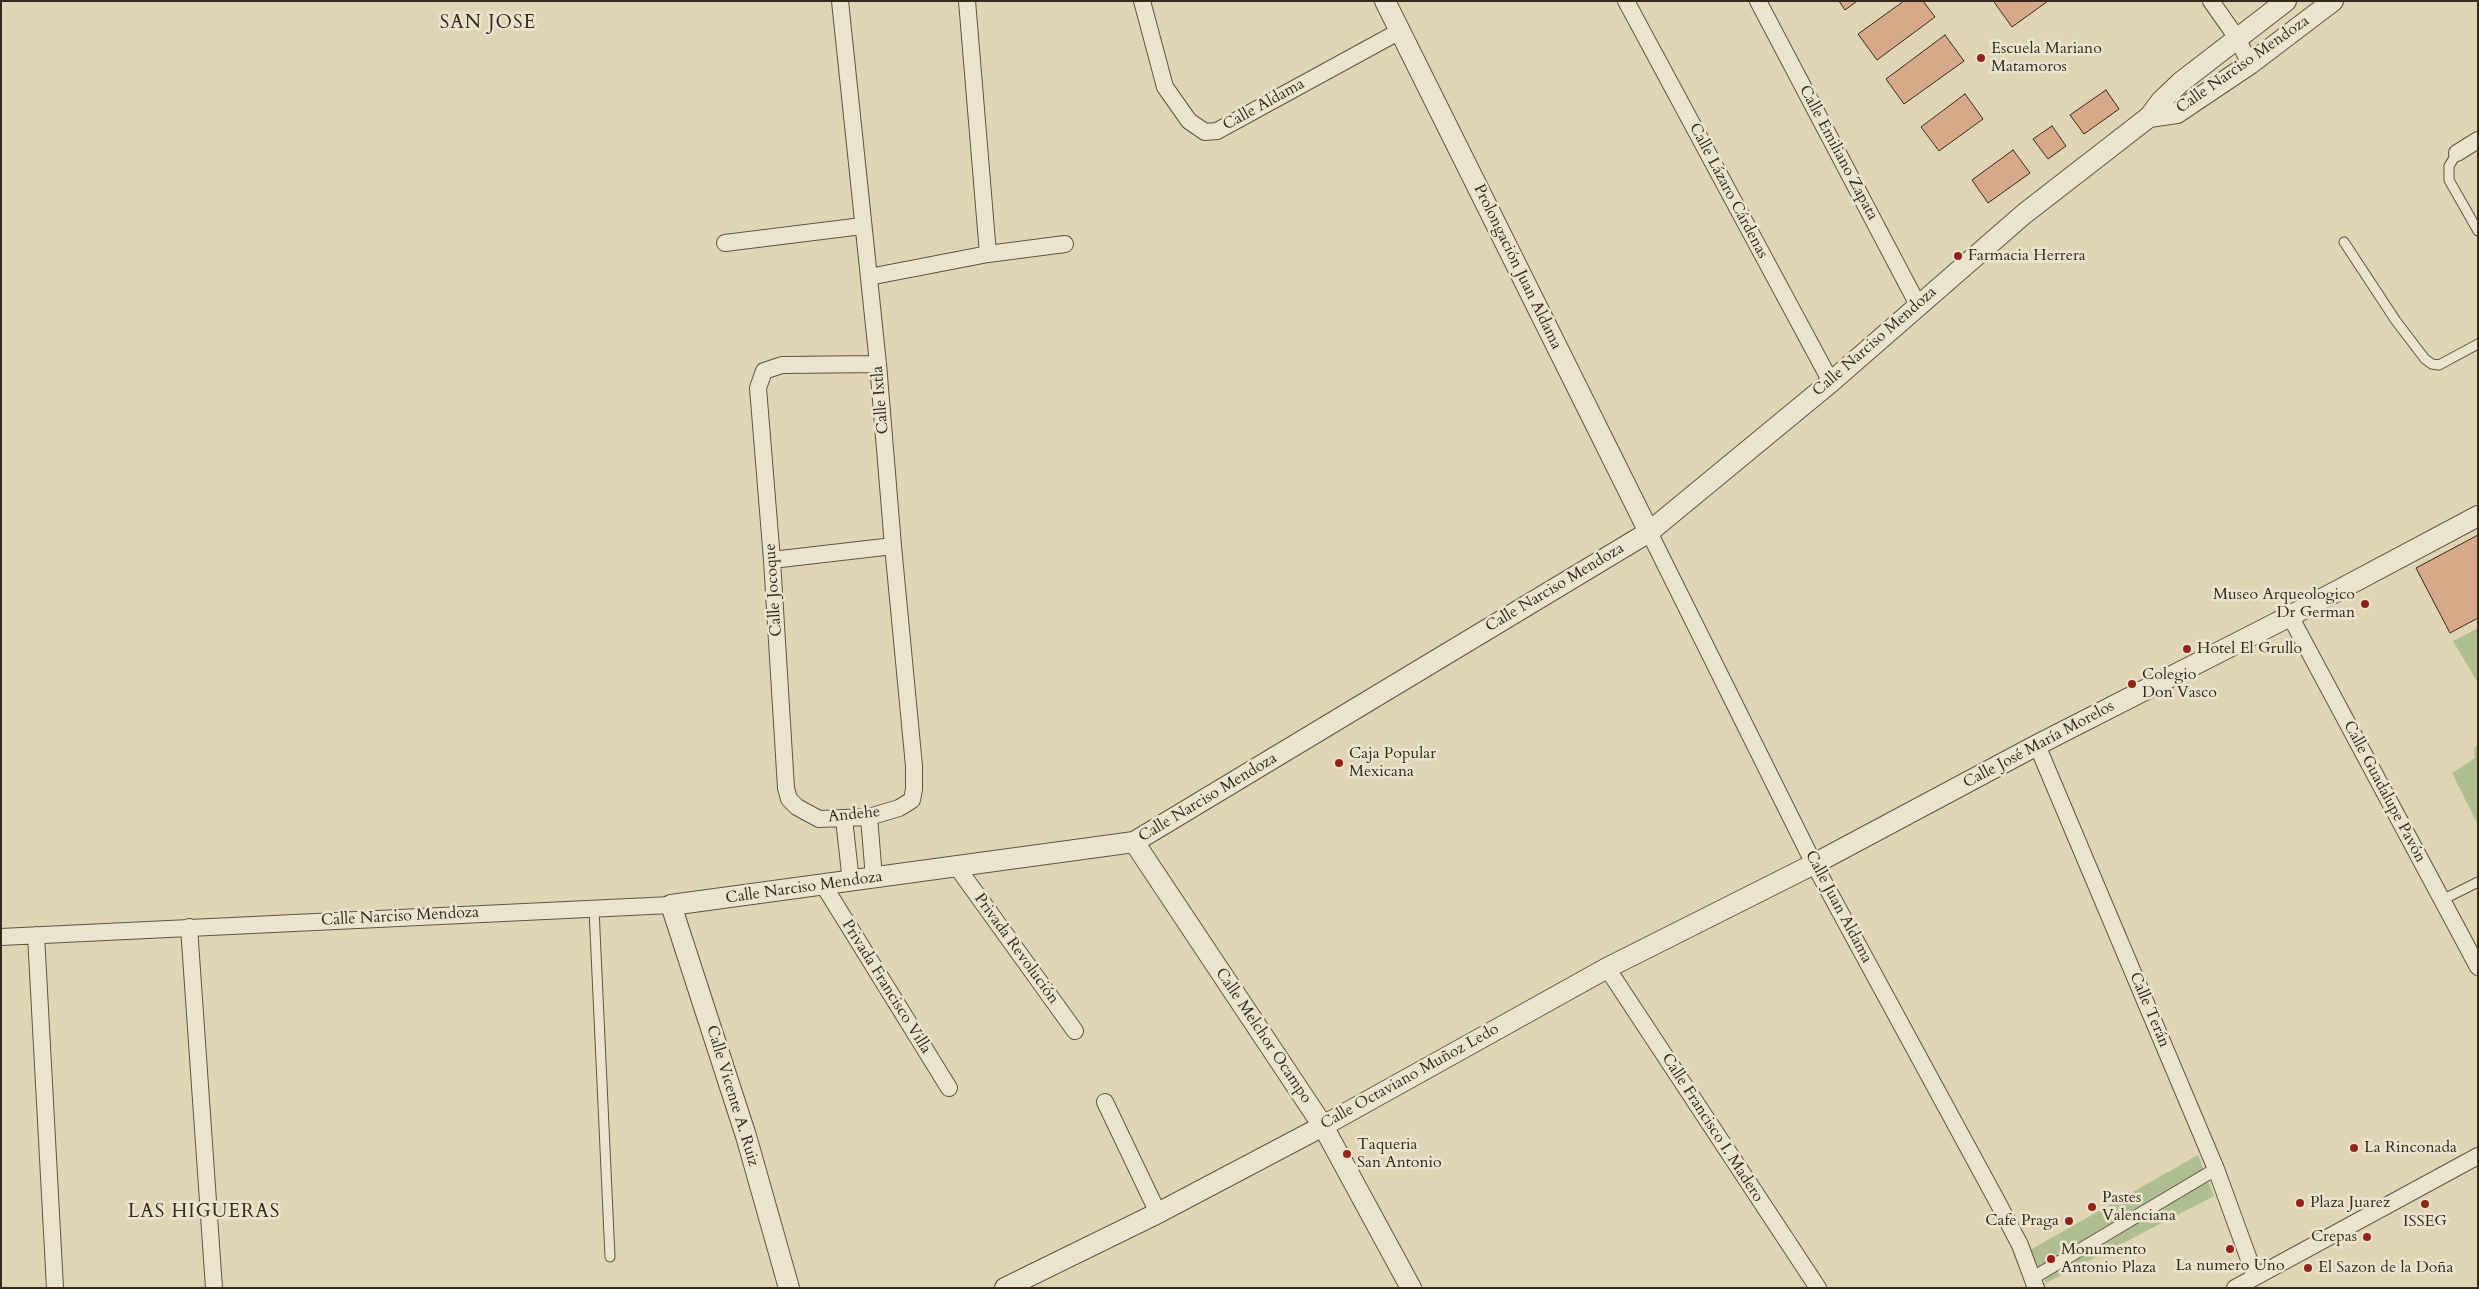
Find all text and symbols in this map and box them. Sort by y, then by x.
street label: Calle Narciso Mendoza [2173,12,2313,118]
district label: SAN JOSE [439,13,537,35]
place label: Escuela Mariano Matamoros [1991,39,2102,77]
marker: Escuela Mariano Matamoros [1975,52,1987,64]
street label: Calle Aldama [1220,75,1308,135]
street label: Calle Emiliano Zapata [1794,82,1882,224]
street label: Calle Lázaro Cárdenas [1684,120,1772,262]
street label: Prolongación Juan Aldama [1469,181,1565,353]
place label: Farmacia Herrera [1968,246,2086,266]
marker: Farmacia Herrera [1952,250,1964,262]
street label: Calle Narciso Mendoza [1809,283,1941,401]
street label: Calle Ixtla [868,365,894,435]
street label: Calle Narciso Mendoza [1482,539,1628,637]
street label: Calle Jocoque [761,543,787,637]
place label: Museo Arqueologico Dr German [2213,585,2355,623]
marker: Museo Arqueologico Dr German [2359,598,2371,610]
place label: Hotel El Grullo [2197,639,2302,659]
marker: Hotel El Grullo [2181,643,2193,655]
place label: Colegio Don Vasco [2142,665,2217,703]
marker: Colegio Don Vasco [2126,678,2138,690]
street label: Calle José María Morelos [1960,697,2118,793]
street label: Calle Guadalupe Pavón [2338,718,2430,866]
place label: Caja Popular Mexicana [1349,744,1436,782]
street label: Calle Narciso Mendoza [1135,749,1281,847]
marker: Caja Popular Mexicana [1333,757,1345,769]
street label: Andehe [827,803,881,827]
street label: Calle Juan Aldama [1800,847,1876,967]
street label: Calle Narciso Mendoza [724,867,884,909]
street label: Privada Revolución [969,890,1063,1008]
street label: Calle Narciso Mendoza [321,903,479,931]
street label: Privada Francisco Villa [837,917,935,1057]
street label: Calle Melchor Ocampo [1211,965,1315,1107]
street label: Calle Terán [2125,970,2173,1050]
street label: Calle Octaviano Muñoz Ledo [1318,1020,1502,1134]
street label: Calle Vicente A. Ruiz [701,1023,763,1169]
street label: Calle Francisco I. Madero [1657,1050,1767,1206]
place label: Taqueria San Antonio [1357,1135,1442,1173]
place label: La Rinconada [2364,1138,2457,1158]
marker: La Rinconada [2348,1142,2360,1154]
marker: Taqueria San Antonio [1341,1148,1353,1160]
place label: Pastes Valenciana [2102,1188,2176,1226]
place label: Plaza Juarez [2310,1193,2390,1213]
marker: Plaza Juarez [2294,1197,2306,1209]
marker: ISSEG [2419,1198,2431,1210]
marker: Pastes Valenciana [2086,1201,2098,1213]
district label: LAS HIGUERAS [126,1202,282,1224]
place label: Cafe Praga [1985,1211,2059,1231]
place label: ISSEG [2403,1212,2447,1232]
marker: Cafe Praga [2063,1215,2075,1227]
place label: Crepas [2311,1227,2357,1247]
marker: Crepas [2361,1231,2373,1243]
place label: Monumento Antonio Plaza [2061,1240,2156,1278]
marker: La numero Uno [2224,1243,2236,1255]
marker: Monumento Antonio Plaza [2045,1253,2057,1265]
place label: La numero Uno [2175,1256,2285,1276]
place label: El Sazon de la Doña [2318,1258,2453,1278]
marker: El Sazon de la Doña [2302,1262,2314,1274]

